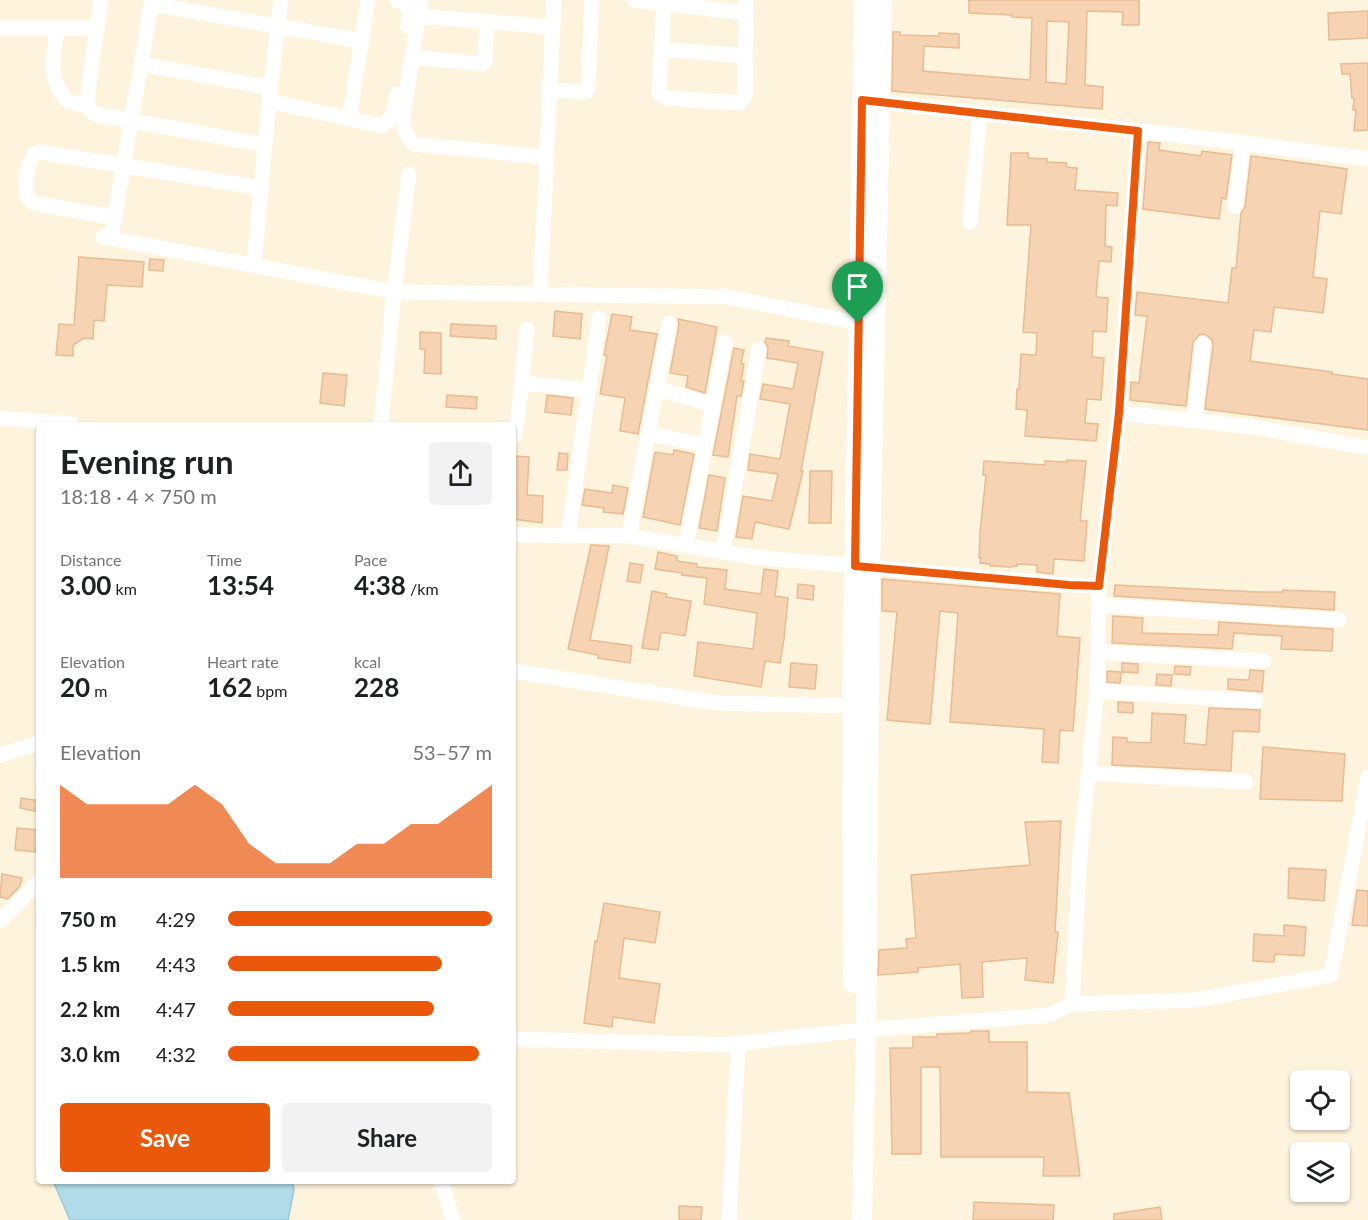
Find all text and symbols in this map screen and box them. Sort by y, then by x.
pin [832,261,883,323]
icon: arrive [841,270,874,303]
text: Evening run [60,441,234,481]
button: share [429,442,492,505]
text: 18:18 · 4 × 750 m [60,484,217,508]
text: Distance [60,550,121,569]
text: Time [207,550,242,569]
text: Pace [354,550,387,569]
text: 3.00 [60,569,111,601]
text: 13:54 [207,569,274,601]
text: 4:38 [354,569,406,601]
text: km [111,579,137,598]
text: /km [406,579,439,598]
text: Elevation [60,652,125,671]
text: Heart rate [207,652,279,671]
text: kcal [354,652,381,671]
text: 20 [60,671,90,703]
text: 162 [207,671,252,703]
text: 228 [354,671,399,703]
text: m [90,681,107,700]
text: bpm [252,681,287,700]
text: Elevation [60,740,141,764]
text: 53–57 m [412,740,492,764]
text: 750 m [60,907,116,931]
text: 4:29 [156,907,196,931]
text: 1.5 km [60,952,120,976]
text: 4:43 [156,952,196,976]
text: 2.2 km [60,997,120,1021]
text: 4:47 [156,997,196,1021]
text: 3.0 km [60,1042,120,1066]
text: 4:32 [156,1042,196,1066]
map controls [1290,1070,1350,1202]
button: locate [1290,1070,1350,1130]
button: Save [60,1103,270,1172]
button: Share [282,1103,492,1172]
button: layers [1290,1142,1350,1202]

